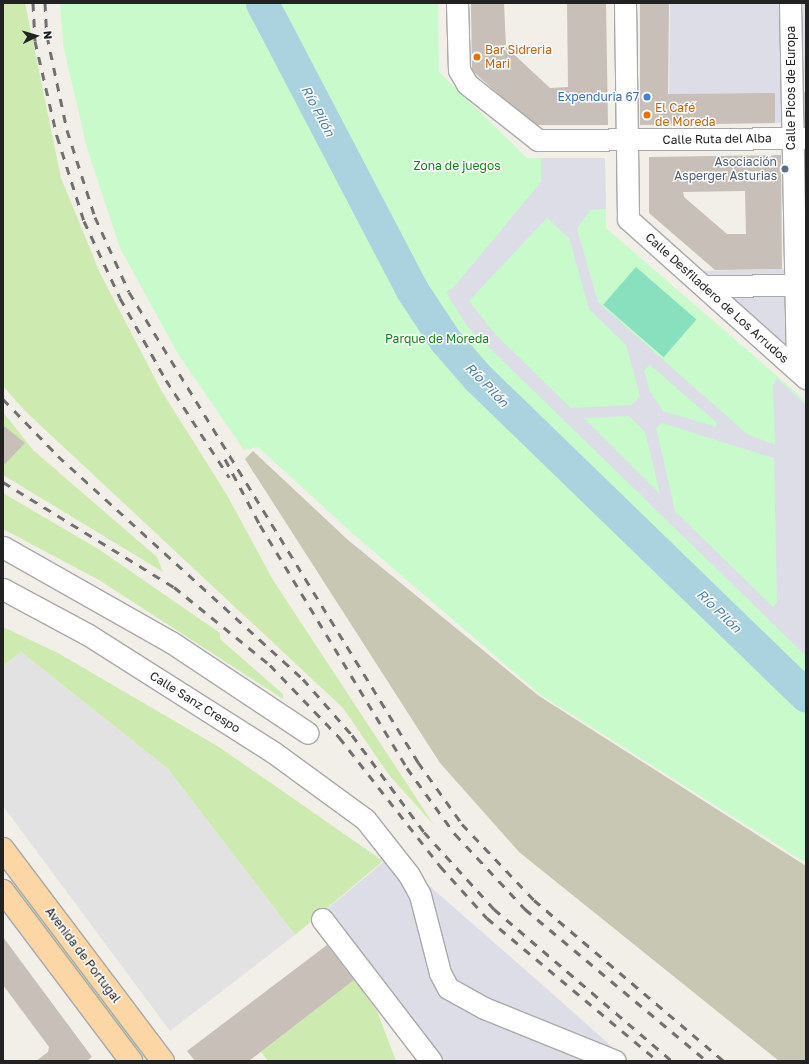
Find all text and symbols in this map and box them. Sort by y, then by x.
north arrow [16,16,56,56]
street label: Calle Picos de Europa [784,26,798,150]
text: N [42,30,55,40]
place label: Bar Sidreria Mari [485,43,552,71]
marker: Bar Sidreria Mari [472,52,482,62]
water label: Río Pilón [298,83,338,139]
place label: Expenduria 67 [557,90,639,104]
marker: Expenduria 67 [642,92,652,102]
place label: El Café de Moreda [655,101,716,129]
marker: El Café de Moreda [642,110,652,120]
street label: Calle Ruta del Alba [662,131,772,147]
place label: Asociación Asperger Asturias [674,155,777,183]
park label: Zona de juegos [413,159,501,173]
marker: Asociación Asperger Asturias [780,164,790,174]
street label: Calle Desfiladero de Los Arrudos [642,230,792,366]
park label: Parque de Moreda [385,332,489,346]
water label: Río Pilón [462,360,512,410]
water label: Río Pilón [694,586,744,636]
street label: Calle Sanz Crespo [147,668,243,736]
street label: Avenida de Portugal [42,904,124,1006]

